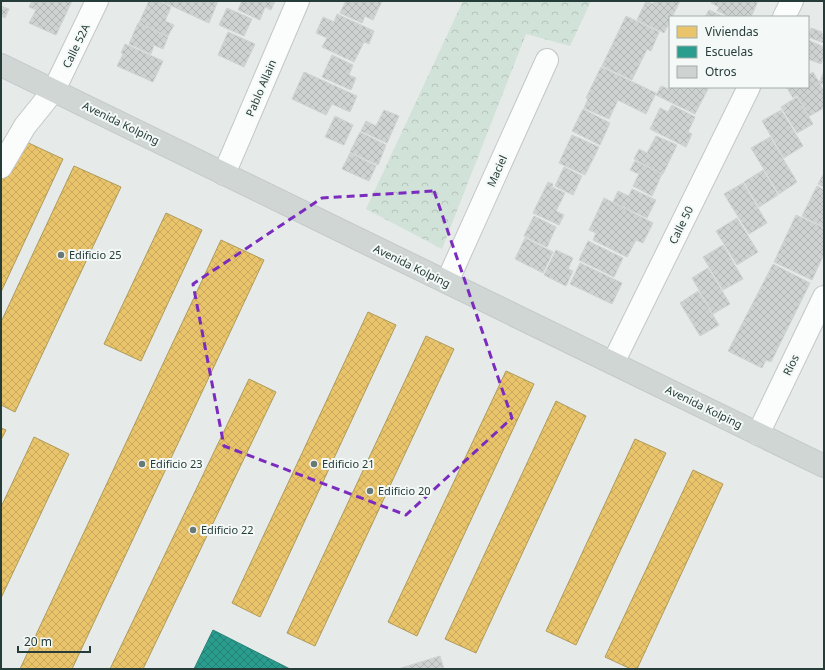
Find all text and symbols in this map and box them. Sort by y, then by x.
legend [669,16,809,88]
street label: Calle 52A [58,20,93,70]
text: Viviendas [705,23,759,40]
text: Escuelas [705,43,753,60]
street label: Pablo Allain [242,57,279,119]
text: Otros [705,63,737,80]
street label: Avenida Kolping [80,97,162,148]
street label: Maciel [483,153,510,189]
street label: Calle 50 [665,203,696,246]
street label: Avenida Kolping [371,240,453,291]
place label: Edificio 25 [69,247,122,262]
marker: Edificio 25 [56,250,66,260]
street label: Ríos [779,352,802,378]
street label: Avenida Kolping [663,381,745,432]
place label: Edificio 23 [150,456,203,471]
place label: Edificio 21 [322,456,375,471]
marker: Edificio 23 [137,459,147,469]
marker: Edificio 21 [309,459,319,469]
place label: Edificio 20 [378,483,431,498]
marker: Edificio 20 [365,486,375,496]
place label: Edificio 22 [201,522,254,537]
marker: Edificio 22 [188,525,198,535]
scale bar [18,628,90,654]
text: 20 m [24,633,52,650]

